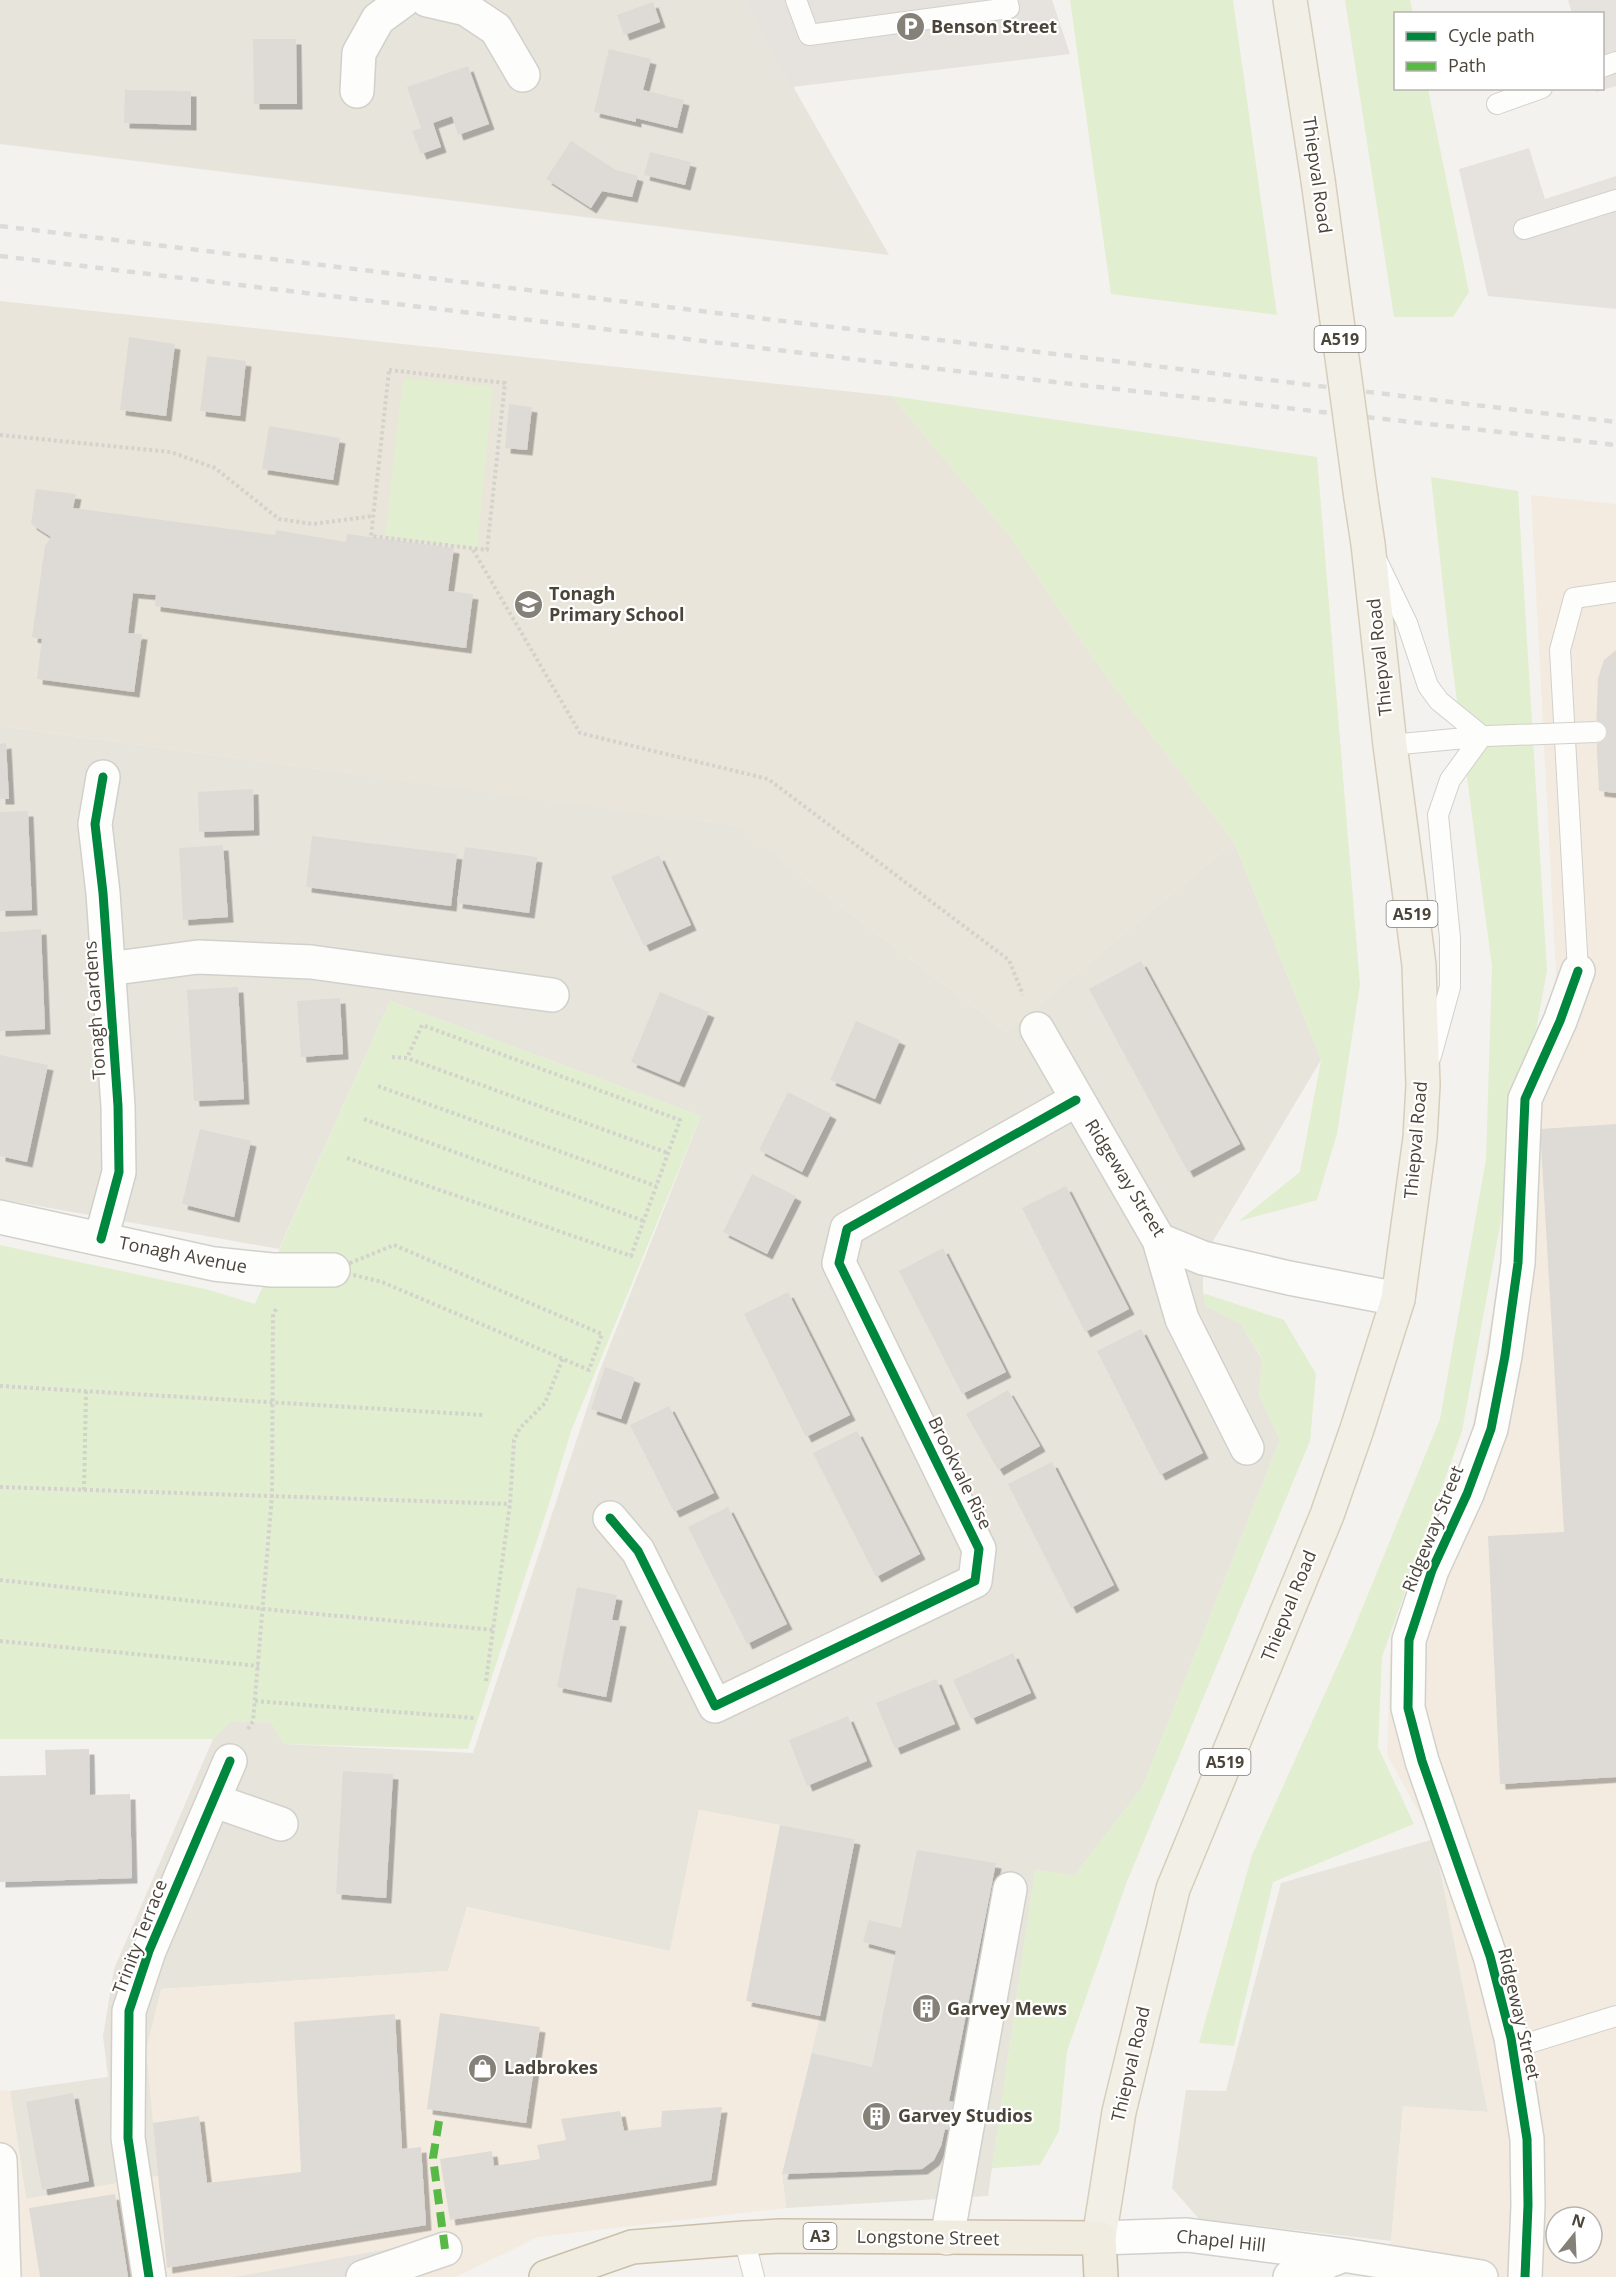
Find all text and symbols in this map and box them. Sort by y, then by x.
parking icon: Benson Street [894,11,926,43]
legend [1394,12,1604,90]
place label: Benson Street [931,14,1057,38]
text: Cycle path [1448,23,1535,47]
text: Path [1448,53,1486,77]
street label: Thiepval Road [1298,115,1338,235]
road number: A519 [1314,326,1366,352]
place label: Tonagh Primary School [549,581,684,626]
school or university icon: Tonagh Primary School [512,588,544,620]
street label: Thiepval Road [1361,597,1397,717]
road number: A519 [1386,901,1438,927]
street label: Tonagh Gardens [77,940,111,1080]
street label: Thiepval Road [1398,1080,1432,1200]
street label: Ridgeway Street [1080,1114,1172,1241]
street label: Tonagh Avenue [117,1230,249,1278]
street label: Brookvale Rise [923,1412,999,1533]
street label: Ridgeway Street [1396,1462,1468,1595]
street label: Thiepval Road [1255,1547,1321,1665]
road number: A519 [1200,1749,1250,1775]
street label: Trinity Terrace [106,1876,172,1997]
street label: Ridgeway Street [1493,1946,1547,2082]
building icon: Garvey Mews [910,1993,942,2025]
place label: Garvey Mews [947,1996,1067,2020]
street label: Thiepval Road [1105,2004,1155,2124]
shop icon: Ladbrokes [467,2052,499,2084]
place label: Ladbrokes [504,2055,598,2079]
building icon: Garvey Studios [861,2100,893,2132]
place label: Garvey Studios [898,2103,1032,2127]
north arrow [1544,2205,1604,2265]
text: N [1569,2208,1588,2233]
road number: A3 [804,2223,836,2249]
street label: Chapel Hill [1175,2223,1267,2257]
street label: Longstone Street [856,2224,1000,2250]

